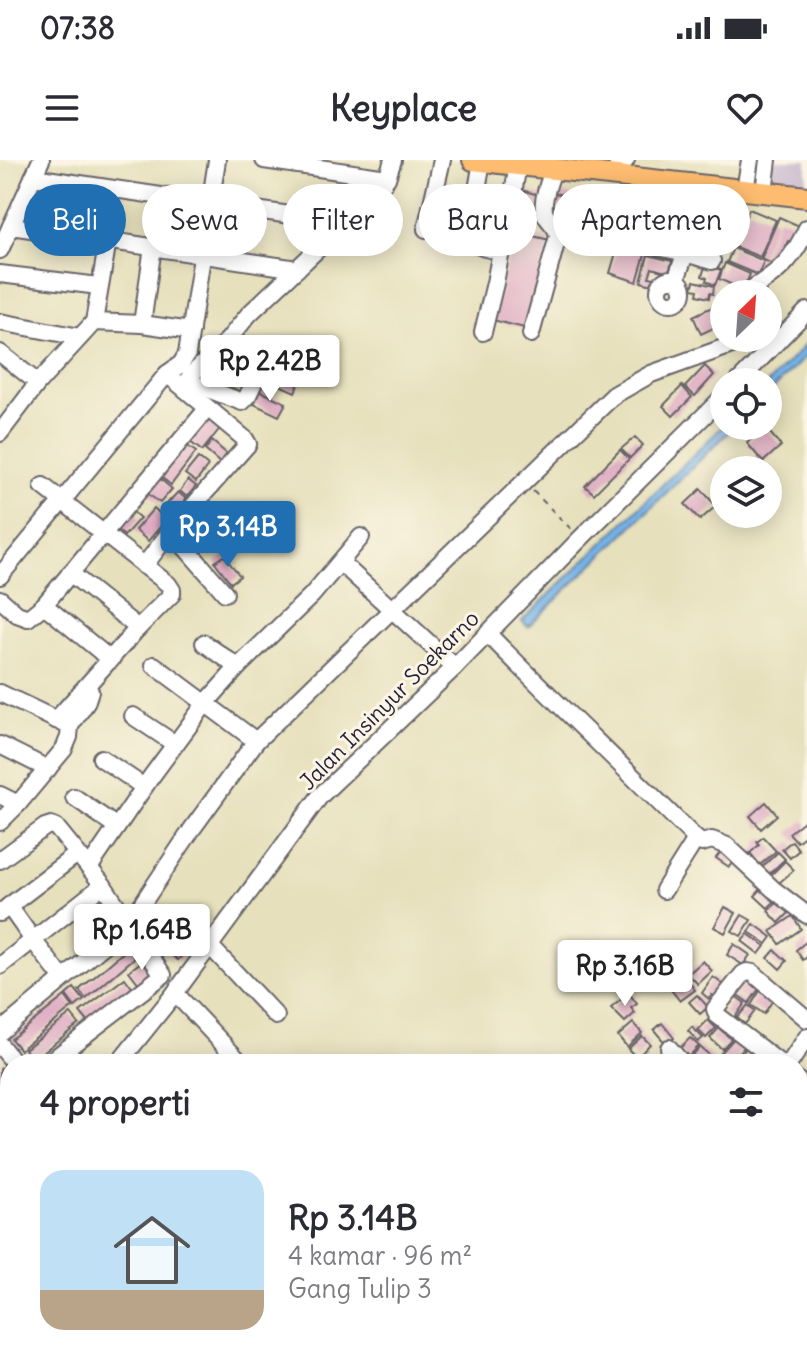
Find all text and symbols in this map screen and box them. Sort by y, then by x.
text: 07:38 [40,9,115,47]
icon: menu [40,86,84,130]
text: Keyplace [330,86,477,131]
icon: heart [723,86,767,130]
chip: Beli [24,184,126,256]
chip: Sewa [142,184,267,256]
chip: Filter [283,184,403,256]
chip: Baru [419,184,537,256]
chip: Apartemen [553,184,750,256]
north arrow [710,280,782,352]
map controls [710,280,782,528]
pin: Rp 2.42B [187,335,353,403]
text: Rp 2.42B [219,344,322,377]
button: locate [710,368,782,440]
button: layers [710,456,782,528]
pin: Rp 3.14B [145,501,311,569]
text: Rp 3.14B [178,510,278,543]
street label: Jalan Insinyur Soekarno [293,604,485,796]
pin: Rp 1.64B [59,904,225,972]
text: Rp 1.64B [92,913,192,946]
pin: Rp 3.16B [542,940,708,1008]
text: Rp 3.16B [575,949,675,982]
icon: filters [724,1080,768,1124]
text: 4 properti [40,1081,190,1124]
text: Rp 3.14B [288,1196,418,1239]
icon: home [104,1202,200,1298]
text: 4 kamar · 96 m² [288,1239,472,1272]
text: Gang Tulip 3 [288,1272,432,1305]

